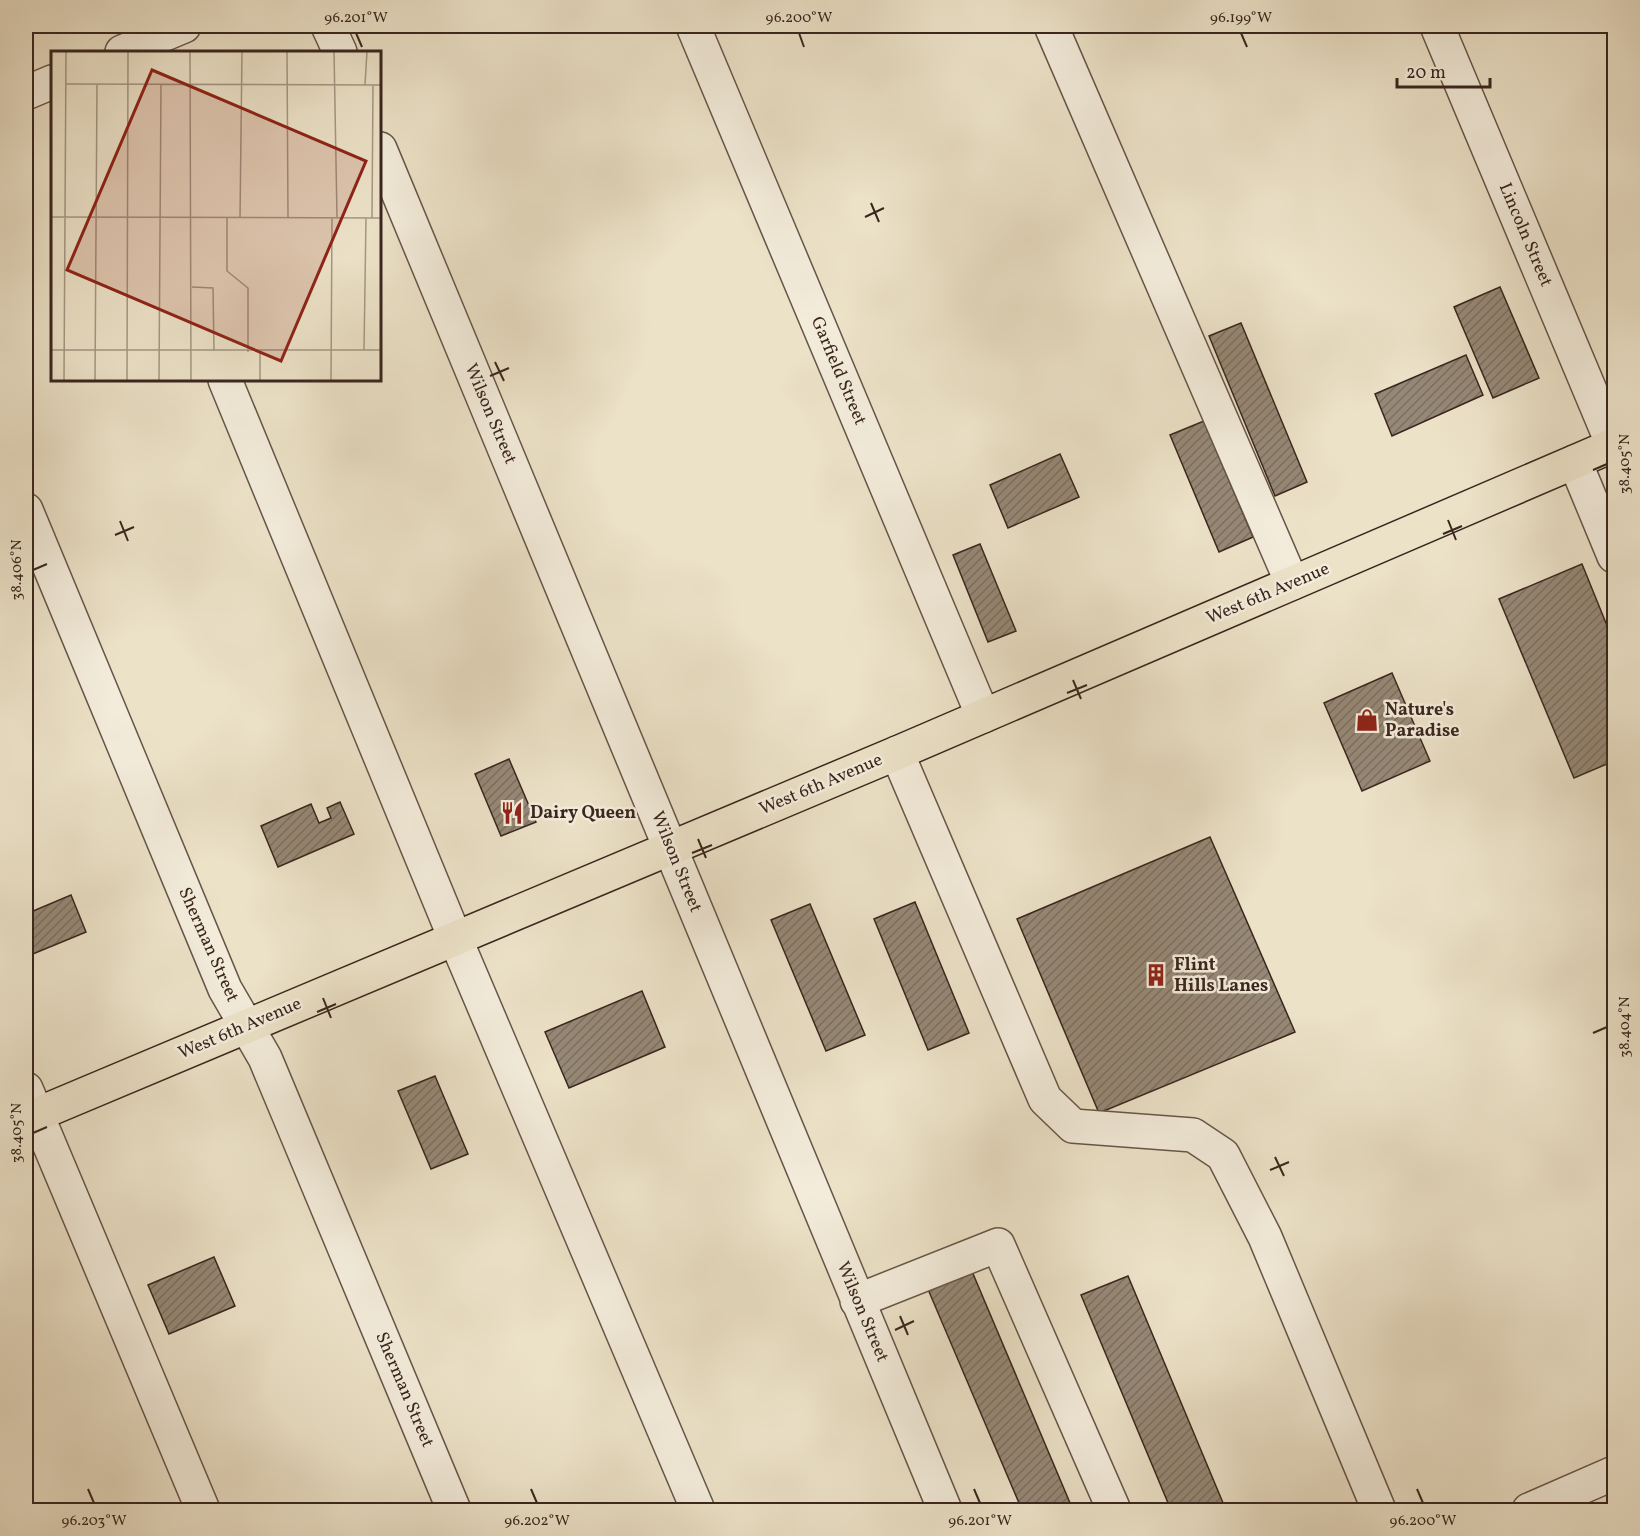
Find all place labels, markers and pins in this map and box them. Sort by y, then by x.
place label: Nature's Paradise [1385,698,1460,744]
shop icon: Nature's Paradise [1354,707,1380,733]
restaurant icon: Dairy Queen [499,800,525,826]
place label: Dairy Queen [530,801,636,826]
place label: Flint Hills Lanes [1174,953,1268,999]
building icon: Flint Hills Lanes [1143,962,1169,988]

